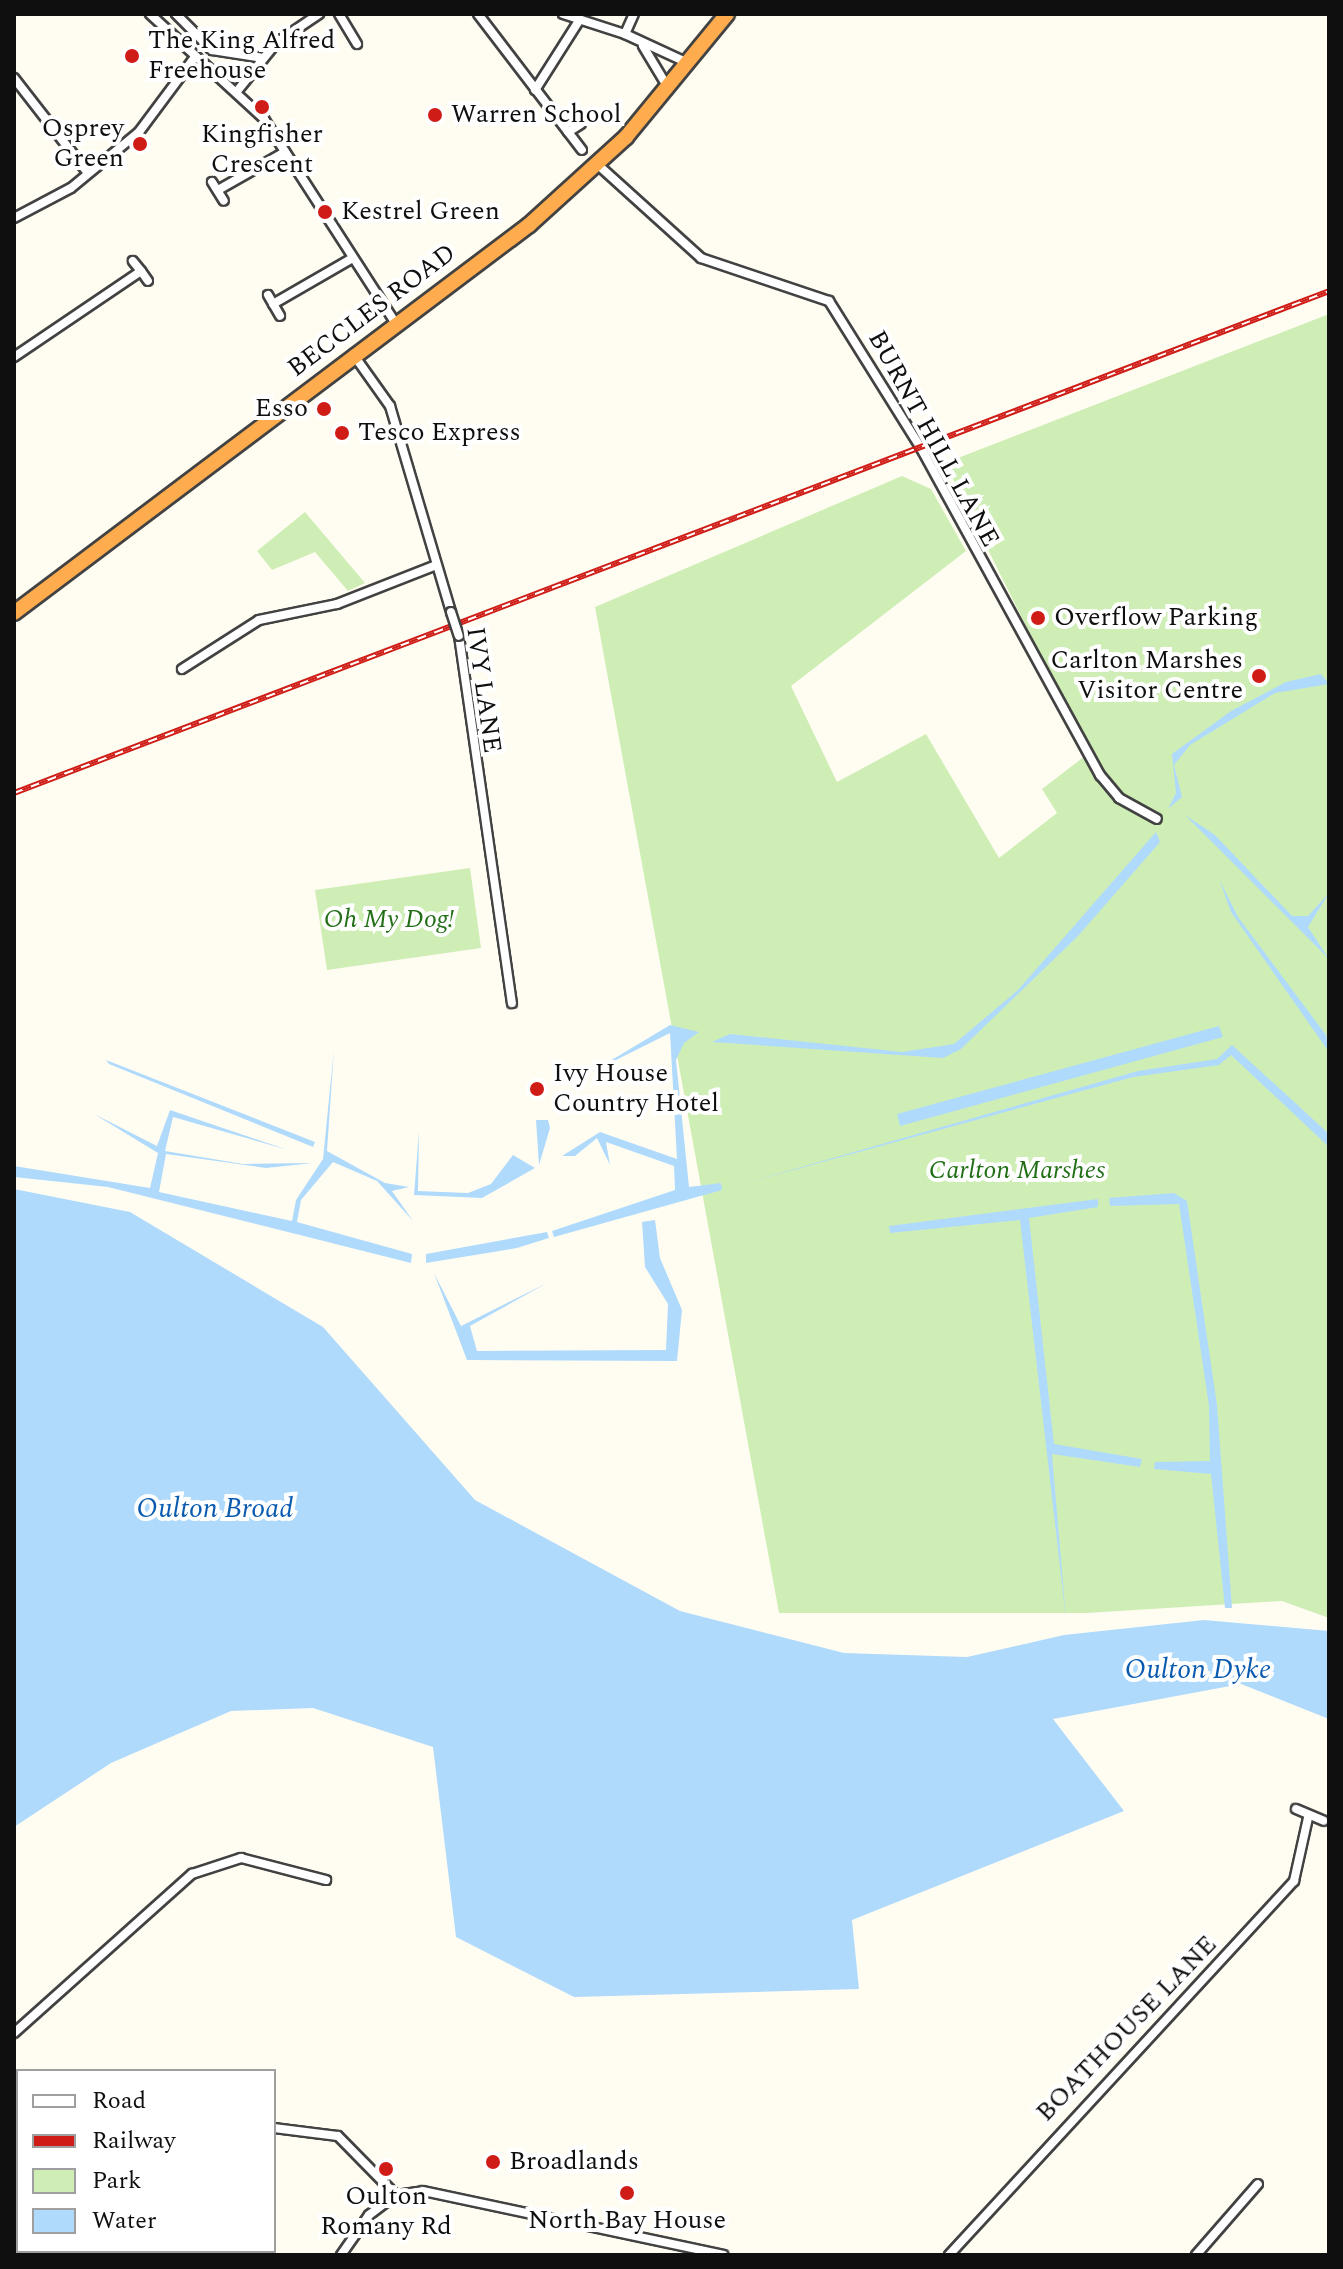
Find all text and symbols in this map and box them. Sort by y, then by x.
place label: The King Alfred Freehouse [148,25,335,86]
marker: The King Alfred Freehouse [123,47,141,65]
marker: Kingfisher Crescent [253,98,271,116]
place label: Warren School [451,99,621,131]
marker: Warren School [426,106,444,124]
place label: Osprey Green [42,113,124,174]
place label: Kingfisher Crescent [201,119,323,180]
marker: Osprey Green [131,135,149,153]
place label: Kestrel Green [341,196,500,228]
marker: Kestrel Green [316,203,334,221]
street label: BECCLES ROAD [282,238,462,384]
street label: BURNT HILL LANE [861,325,1005,553]
place label: Esso [255,393,308,425]
marker: Esso [315,400,333,418]
place label: Tesco Express [358,417,521,449]
marker: Tesco Express [333,424,351,442]
place label: Overflow Parking [1054,602,1258,634]
marker: Overflow Parking [1029,609,1047,627]
street label: IVY LANE [459,625,507,755]
place label: Carlton Marshes Visitor Centre [1050,645,1243,706]
marker: Carlton Marshes Visitor Centre [1250,667,1268,685]
park label: Oh My Dog! [324,904,454,936]
place label: Ivy House Country Hotel [553,1058,719,1120]
marker: Ivy House Country Hotel [528,1080,546,1098]
park label: Carlton Marshes [929,1155,1105,1187]
water label: Oulton Broad [137,1492,293,1526]
water label: Oulton Dyke [1125,1653,1271,1687]
street label: BOATHOUSE LANE [1030,1930,1224,2128]
legend [16,2069,276,2253]
text: Road [92,2083,146,2119]
text: Railway [92,2123,176,2159]
place label: Broadlands [509,2146,639,2178]
marker: Broadlands [484,2153,502,2171]
marker: Oulton Romany Rd [377,2160,395,2178]
text: Park [92,2163,142,2199]
place label: Oulton Romany Rd [320,2181,452,2242]
marker: North Bay House [618,2184,636,2202]
text: Water [92,2203,156,2239]
place label: North Bay House [528,2205,726,2237]

